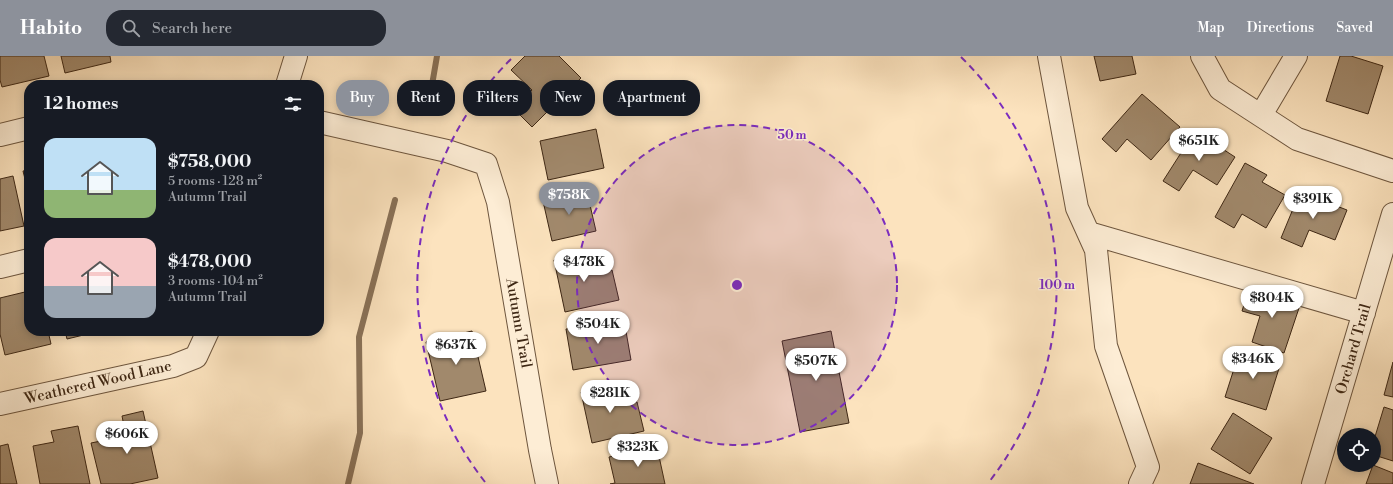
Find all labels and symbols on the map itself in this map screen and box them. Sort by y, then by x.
text: 50 m [777,128,807,143]
pin: $651K [1171,128,1227,162]
pin: $758K [541,182,597,216]
pin: $391K [1285,186,1341,220]
pin: $478K [556,249,612,283]
street label: Autumn Trail [501,276,536,370]
centre of rings [730,278,744,292]
text: 100 m [1039,278,1075,293]
pin: $804K [1244,285,1300,319]
street label: Orchard Trail [1331,301,1376,397]
pin: $504K [570,311,626,345]
pin: $637K [428,332,484,366]
pin: $346K [1225,346,1281,380]
pin: $507K [788,348,844,382]
street label: Weathered Wood Lane [22,356,174,409]
pin: $281K [582,380,638,414]
pin: $606K [99,421,155,455]
pin: $323K [610,434,666,468]

